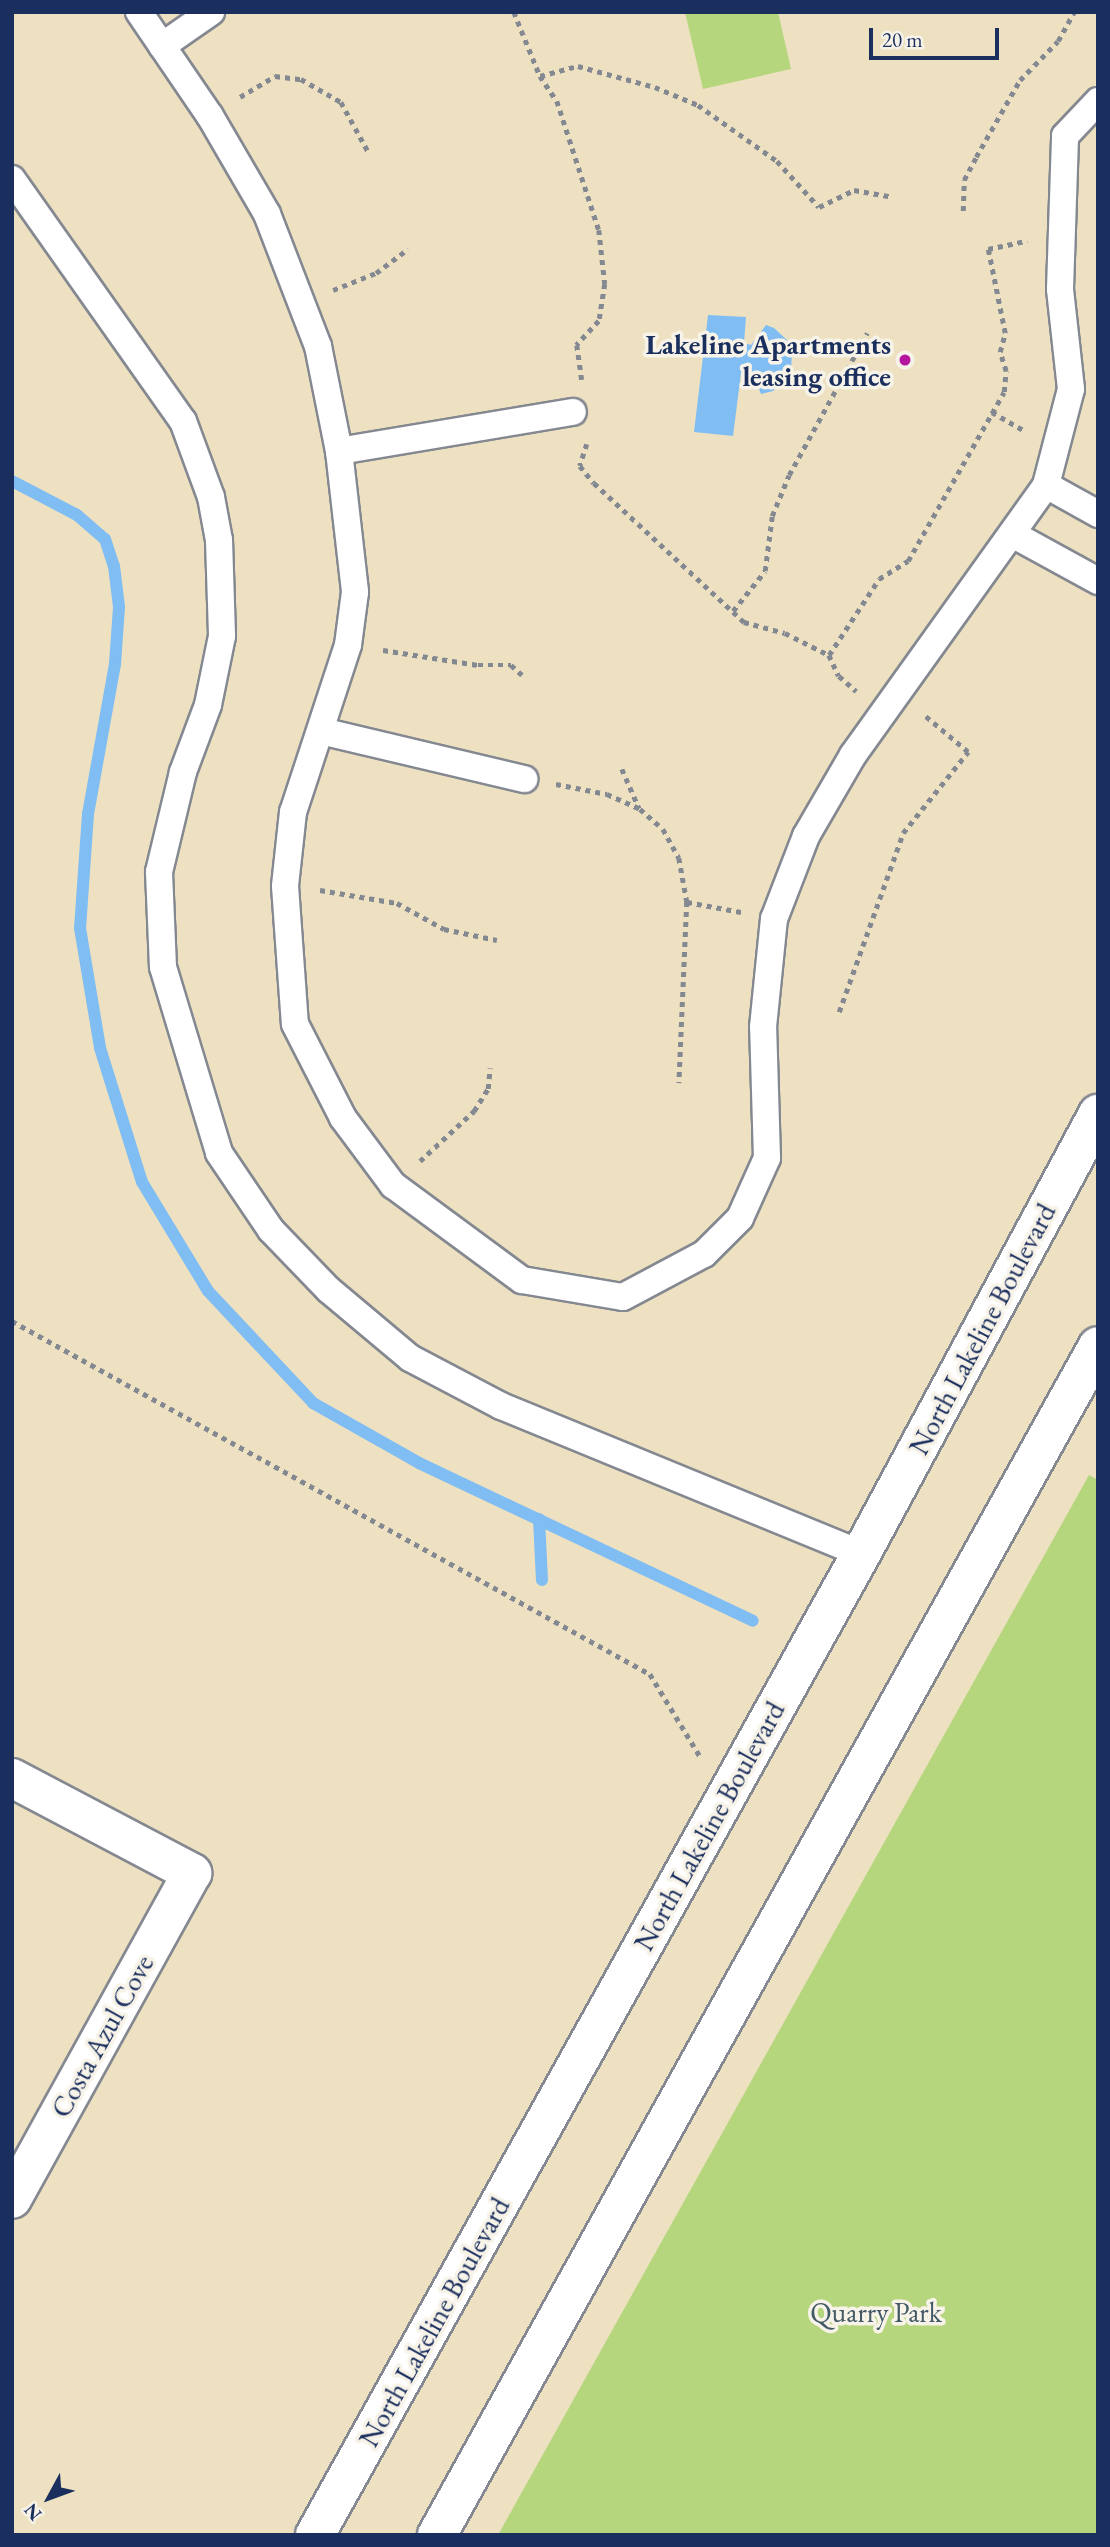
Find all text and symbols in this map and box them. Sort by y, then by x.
scale bar [872,14,1002,58]
text: 20 m [882,26,923,53]
place label: Lakeline Apartments leasing office [645,327,891,393]
marker: Lakeline Apartments leasing office [897,352,913,368]
street label: North Lakeline Boulevard [901,1198,1063,1460]
street label: North Lakeline Boulevard [626,1695,792,1957]
street label: Costa Azul Cove [44,1949,160,2123]
street label: North Lakeline Boulevard [351,2191,517,2453]
park label: Quarry Park [810,2295,942,2329]
north arrow [14,2463,84,2533]
text: N [18,2498,47,2526]

